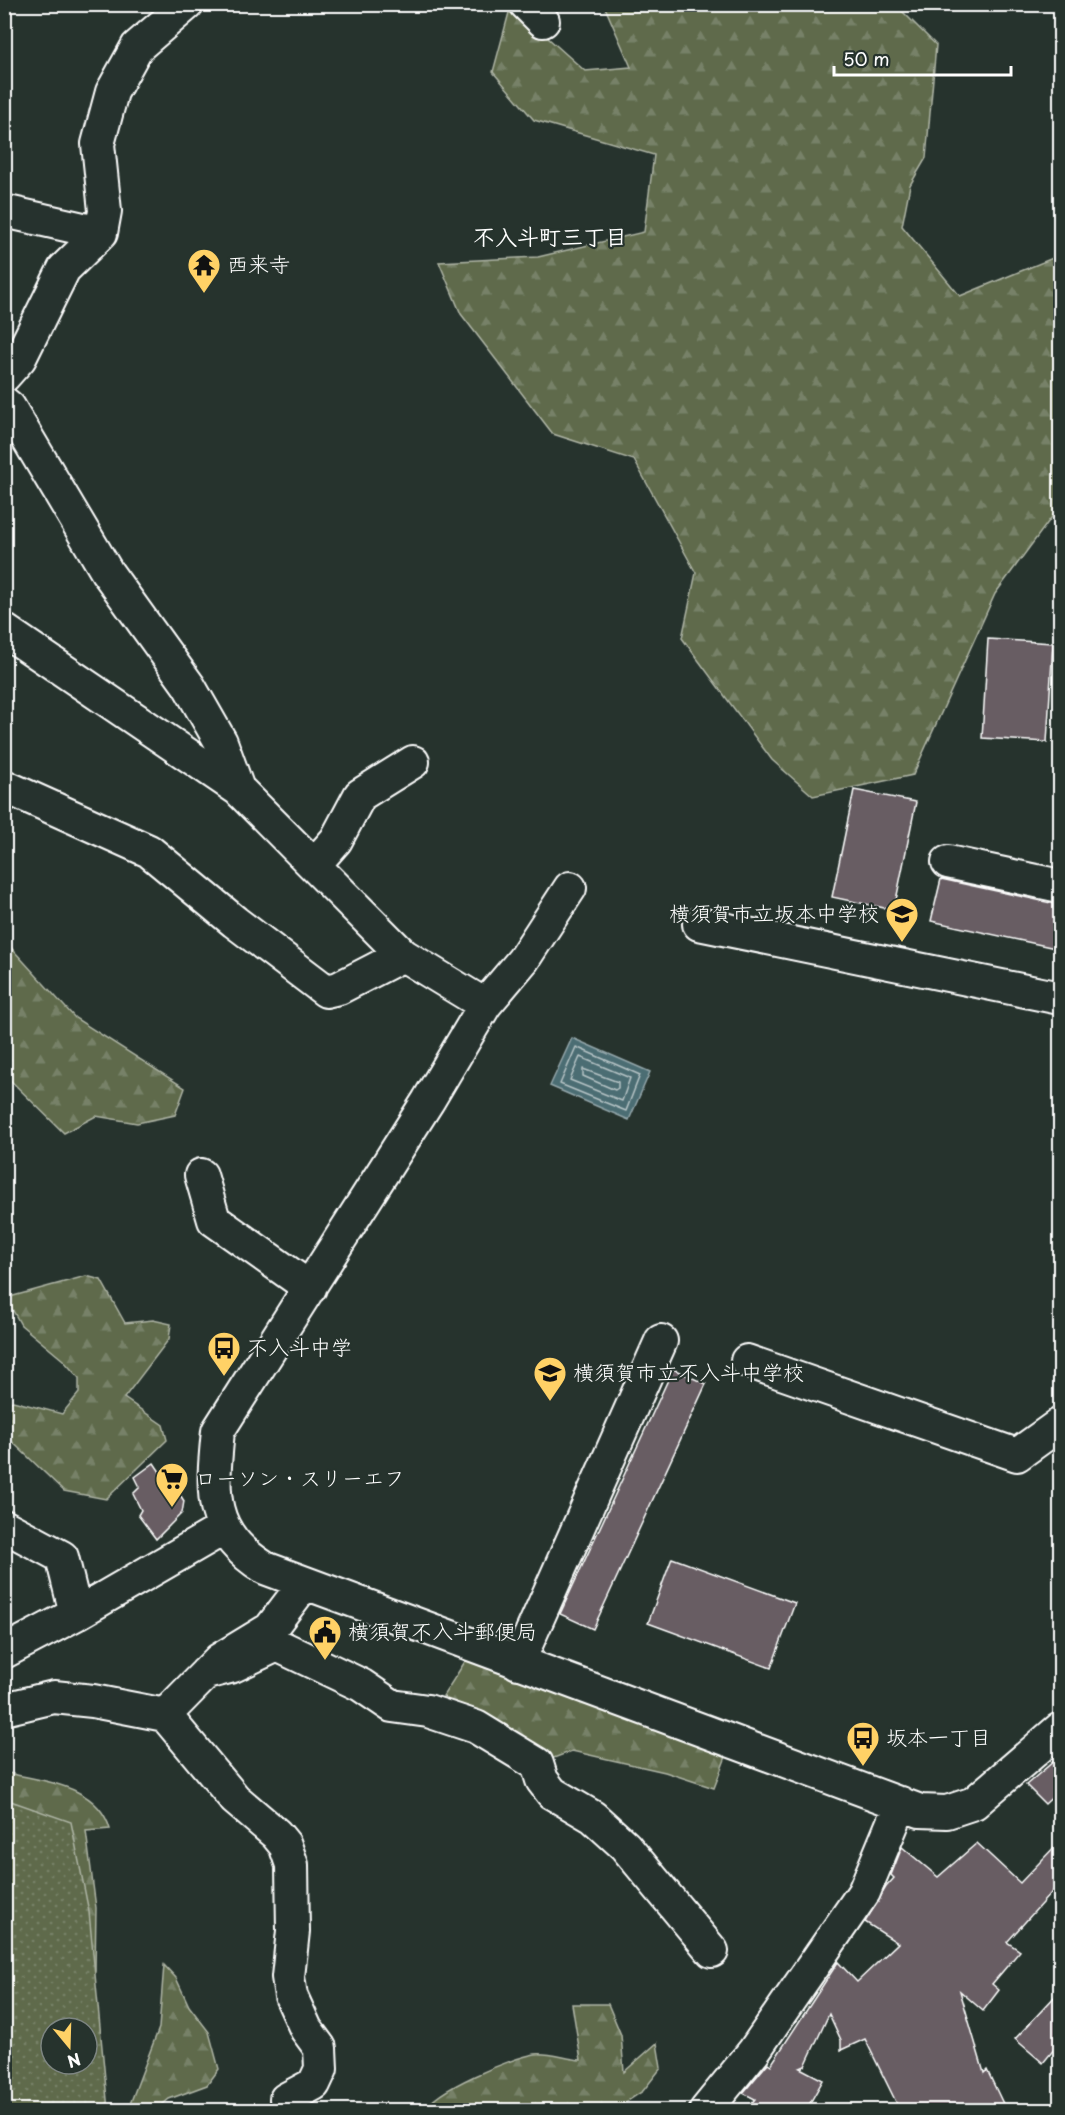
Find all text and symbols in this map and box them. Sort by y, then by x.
scale bar [834,39,1011,77]
text: 50 m [843,45,890,72]
district label: 不入斗町三丁目 [473,219,627,252]
temple icon: 西来寺 [186,247,222,294]
place label: 西来寺 [227,247,290,279]
place label: 横須賀市立坂本中学校 [669,896,879,928]
school or university icon: 横須賀市立坂本中学校 [884,896,920,943]
bus stop icon: 不入斗中学 [206,1330,242,1377]
place label: 不入斗中学 [247,1330,352,1362]
school or university icon: 横須賀市立不入斗中学校 [532,1355,568,1402]
place label: 横須賀市立不入斗中学校 [573,1355,804,1387]
supermarket icon: ローソン・スリーエフ [154,1461,190,1508]
place label: ローソン・スリーエフ [195,1461,405,1493]
public building icon: 横須賀不入斗郵便局 [307,1614,343,1661]
place label: 横須賀不入斗郵便局 [348,1614,537,1646]
bus stop icon: 坂本一丁目 [845,1720,881,1767]
place label: 坂本一丁目 [886,1720,991,1752]
north arrow [39,2016,99,2076]
text: N [64,2048,84,2075]

